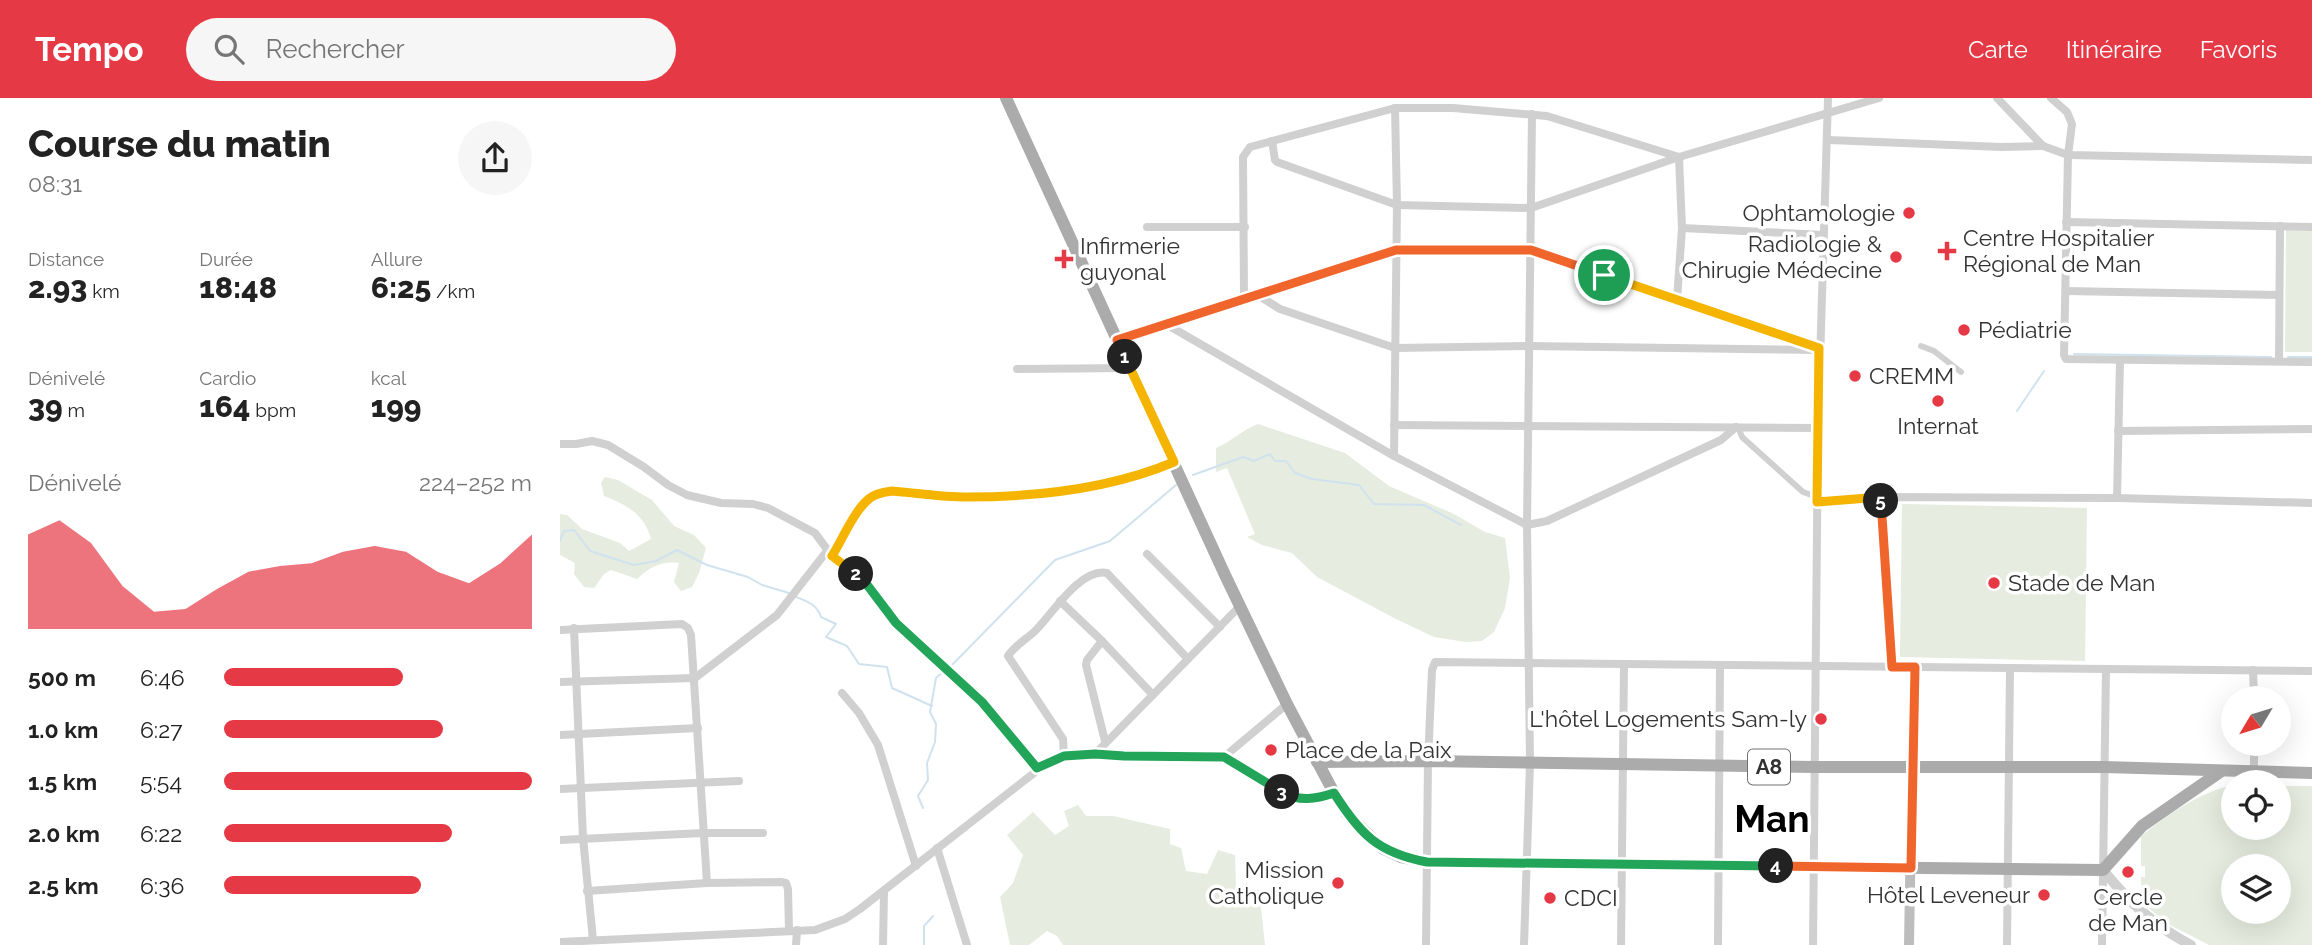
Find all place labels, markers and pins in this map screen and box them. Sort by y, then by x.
place label: Ophtamologie [1743,199,1895,226]
marker: Ophtamologie [1901,205,1917,221]
place label: Centre Hospitalier Régional de Man [1963,224,2154,277]
place label: Radiologie & Chirugie Médecine [1682,230,1883,283]
place label: Infirmerie guyonal [1080,232,1180,285]
marker: Centre Hospitalier Régional de Man [1937,241,1957,261]
pin [1574,245,1634,305]
marker: Infirmerie guyonal [1054,249,1074,269]
marker: Radiologie & Chirugie Médecine [1888,249,1904,265]
place label: Pédiatrie [1978,316,2072,343]
marker: Pédiatrie [1956,322,1972,338]
pin: 1 [1108,340,1142,374]
place label: CREMM [1869,362,1954,389]
marker: CREMM [1847,368,1863,384]
marker: Internat [1930,393,1946,409]
place label: Internat [1897,412,1979,439]
pin: 5 [1864,484,1898,518]
pin: 2 [838,556,874,592]
place label: Stade de Man [2008,569,2155,596]
marker: Stade de Man [1986,575,2002,591]
place label: L'hôtel Logements Sam-ly [1529,705,1807,732]
marker: L'hôtel Logements Sam-ly [1813,711,1829,727]
place label: Place de la Paix [1285,736,1452,763]
marker: Place de la Paix [1263,742,1279,758]
pin: 3 [1264,774,1300,810]
pin: 4 [1758,848,1794,884]
place label: Mission Catholique [1208,856,1324,909]
marker: Cercle de Man [2120,864,2136,880]
marker: Mission Catholique [1330,875,1346,891]
place label: Hôtel Leveneur [1867,881,2030,908]
place label: Cercle de Man [2088,883,2168,936]
place label: CDCI [1564,884,1618,911]
marker: Hôtel Leveneur [2036,887,2052,903]
marker: CDCI [1542,890,1558,906]

